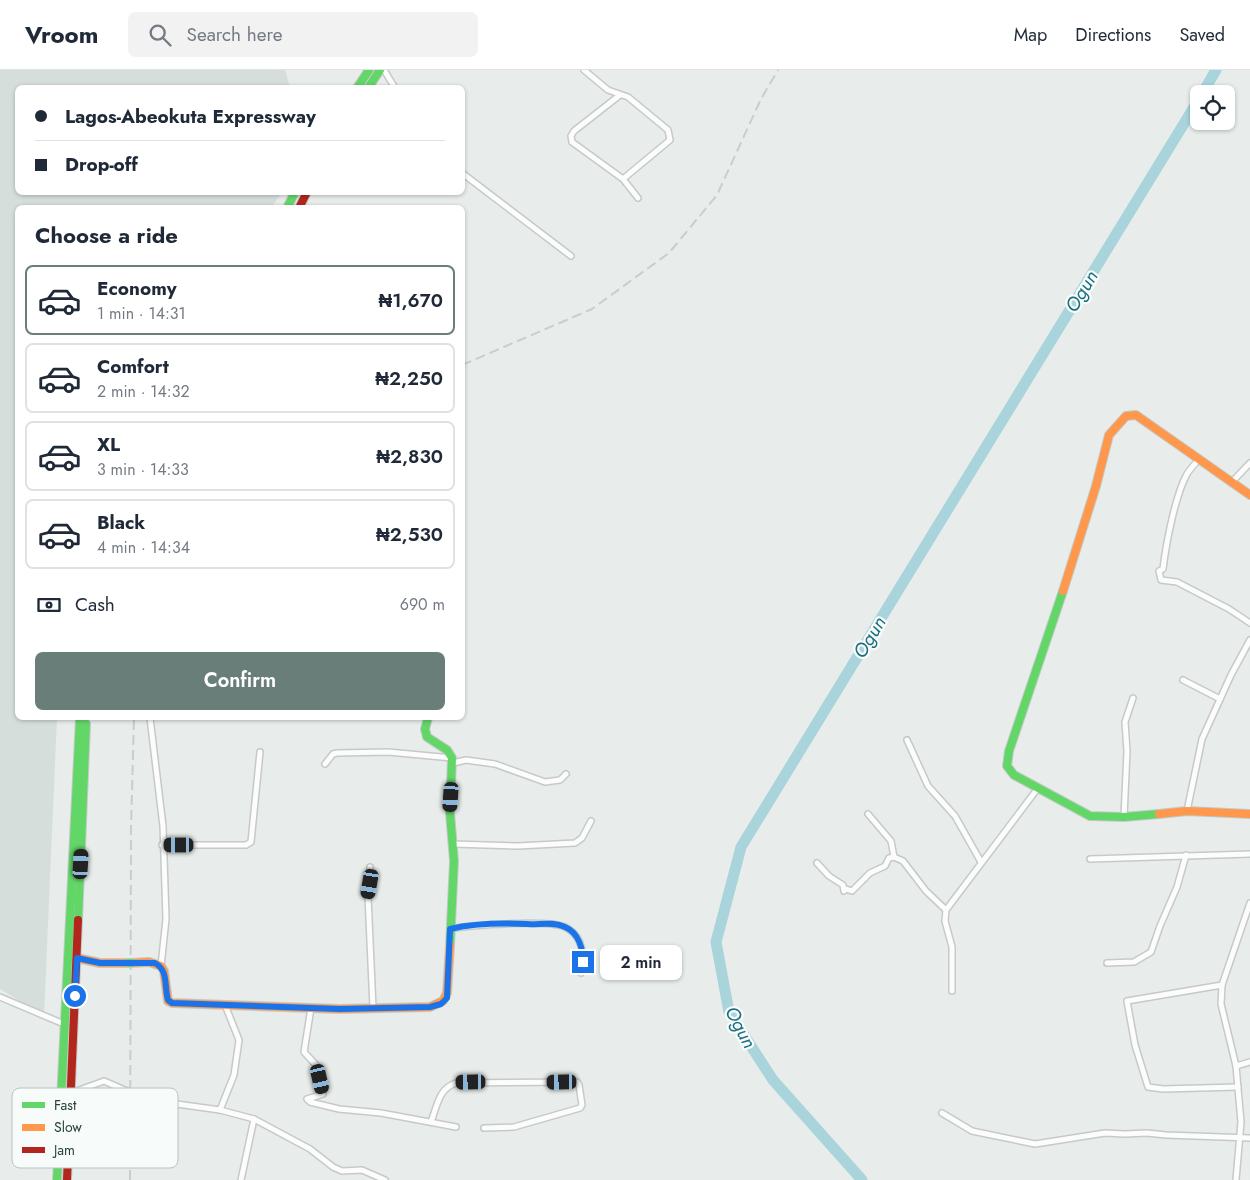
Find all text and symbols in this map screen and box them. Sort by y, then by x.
search box [128,12,478,57]
text: Vroom [25,17,98,52]
icon: search [146,21,174,49]
text: Search here [186,21,283,48]
text: Map [1014,22,1047,48]
text: Directions [1075,22,1151,48]
text: Saved [1179,22,1225,48]
map controls [1190,85,1235,130]
button: locate [1190,85,1235,130]
text: Lagos-Abeokuta Expressway [65,103,316,130]
text: Drop-off [65,151,138,178]
text: Choose a ride [35,219,178,251]
water label: Ogun [1058,265,1104,317]
text: Economy [97,275,177,302]
icon: car [37,278,82,323]
text: ₦1,670 [379,287,443,314]
text: 1 min · 14:31 [97,302,186,325]
text: Comfort [97,353,169,380]
icon: car [37,356,82,401]
text: ₦2,250 [375,365,443,392]
text: 2 min · 14:32 [97,380,190,403]
text: XL [97,431,120,458]
icon: car [37,434,82,479]
text: ₦2,830 [376,443,443,470]
text: 3 min · 14:33 [97,458,189,481]
text: Black [97,509,145,536]
icon: car [37,512,82,557]
text: ₦2,530 [376,521,443,548]
text: 4 min · 14:34 [97,536,190,559]
icon: cash [35,591,63,619]
text: Cash [75,591,115,618]
text: 690 m [400,593,445,616]
water label: Ogun [846,611,892,663]
button: Confirm [35,652,445,710]
car [442,782,459,812]
car [164,838,194,853]
car [72,849,89,879]
car [360,868,379,900]
callout: 2 min [600,944,683,980]
route end [572,951,594,973]
text: 2 min [620,951,662,974]
route start [64,985,86,1007]
water label: Ogun [718,1001,763,1053]
car [309,1063,330,1095]
car [455,1074,486,1090]
car [546,1074,577,1090]
legend [12,1088,178,1168]
text: Fast [54,1095,77,1115]
text: Slow [54,1117,82,1137]
text: Jam [52,1140,75,1160]

